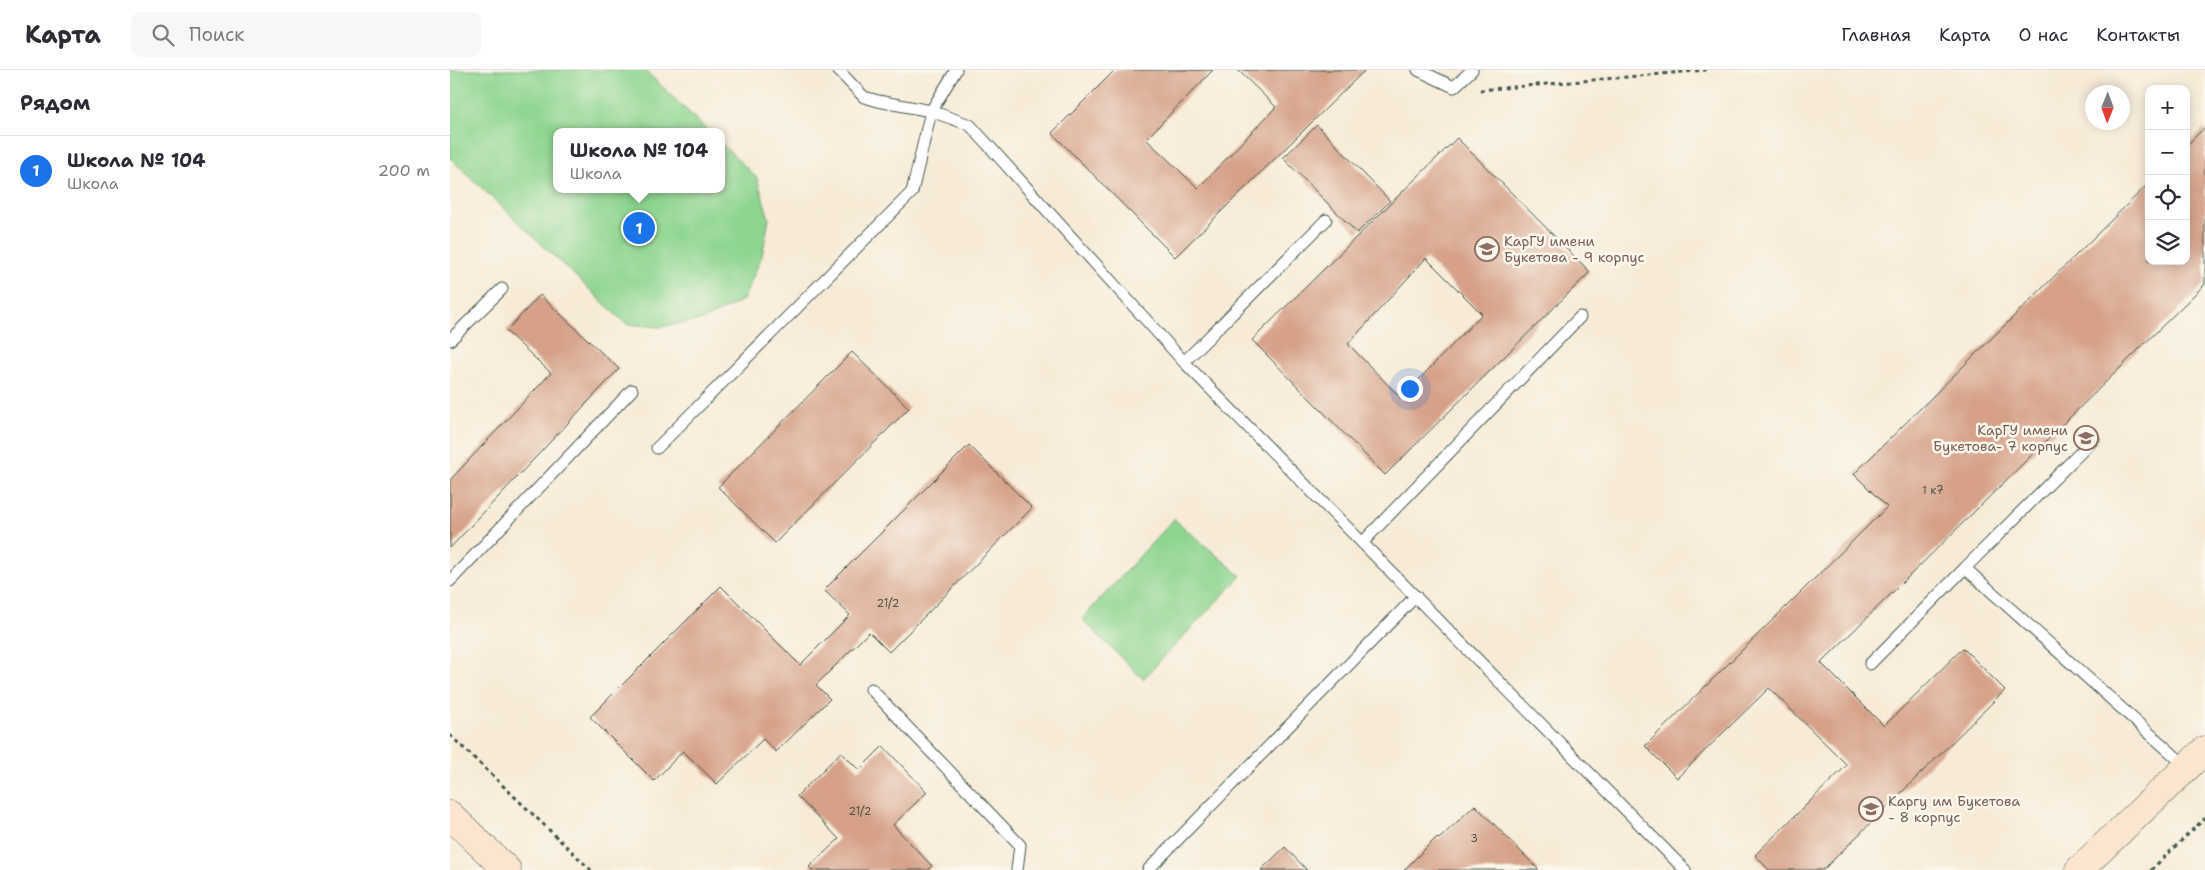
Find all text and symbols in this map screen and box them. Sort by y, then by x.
search box [131,12,481,57]
text: Карта [25,19,101,51]
icon: search [149,21,177,49]
text: Поиск [189,22,244,47]
text: Главная [1841,23,1911,47]
text: Карта [1939,23,1991,47]
text: О нас [2019,23,2068,47]
text: Контакты [2096,23,2180,47]
north arrow [2085,85,2130,130]
map controls [2145,85,2190,265]
button: + [2145,85,2190,130]
text: Рядом [20,89,90,117]
popup [553,128,725,193]
button: − [2145,130,2190,175]
text: Школа № 104 [570,138,708,163]
text: Школа № 104 [67,148,205,173]
text: 1 [32,160,40,181]
text: 200 m [378,160,430,181]
text: Школа [570,163,622,184]
text: Школа [67,173,119,194]
button: locate [2145,175,2190,220]
pin: 1 [623,209,655,247]
button: layers [2145,220,2190,265]
place label: КарГУ имени Букетова - 9 корпус [1504,232,1644,266]
school or university icon: КарГУ имени Букетова - 9 корпус [1474,236,1500,262]
your location [1397,376,1423,402]
place label: КарГУ имени Букетова- 7 корпус [1933,421,2068,455]
school or university icon: КарГУ имени Букетова- 7 корпус [2073,425,2099,451]
house number: 1 к7 [1922,483,1944,498]
house number: 21/2 [877,596,899,611]
place label: Каргу им Букетова - 8 корпус [1888,792,2020,826]
school or university icon: Каргу им Букетова - 8 корпус [1858,796,1884,822]
house number: 21/2 [849,804,871,819]
house number: 3 [1470,831,1478,846]

